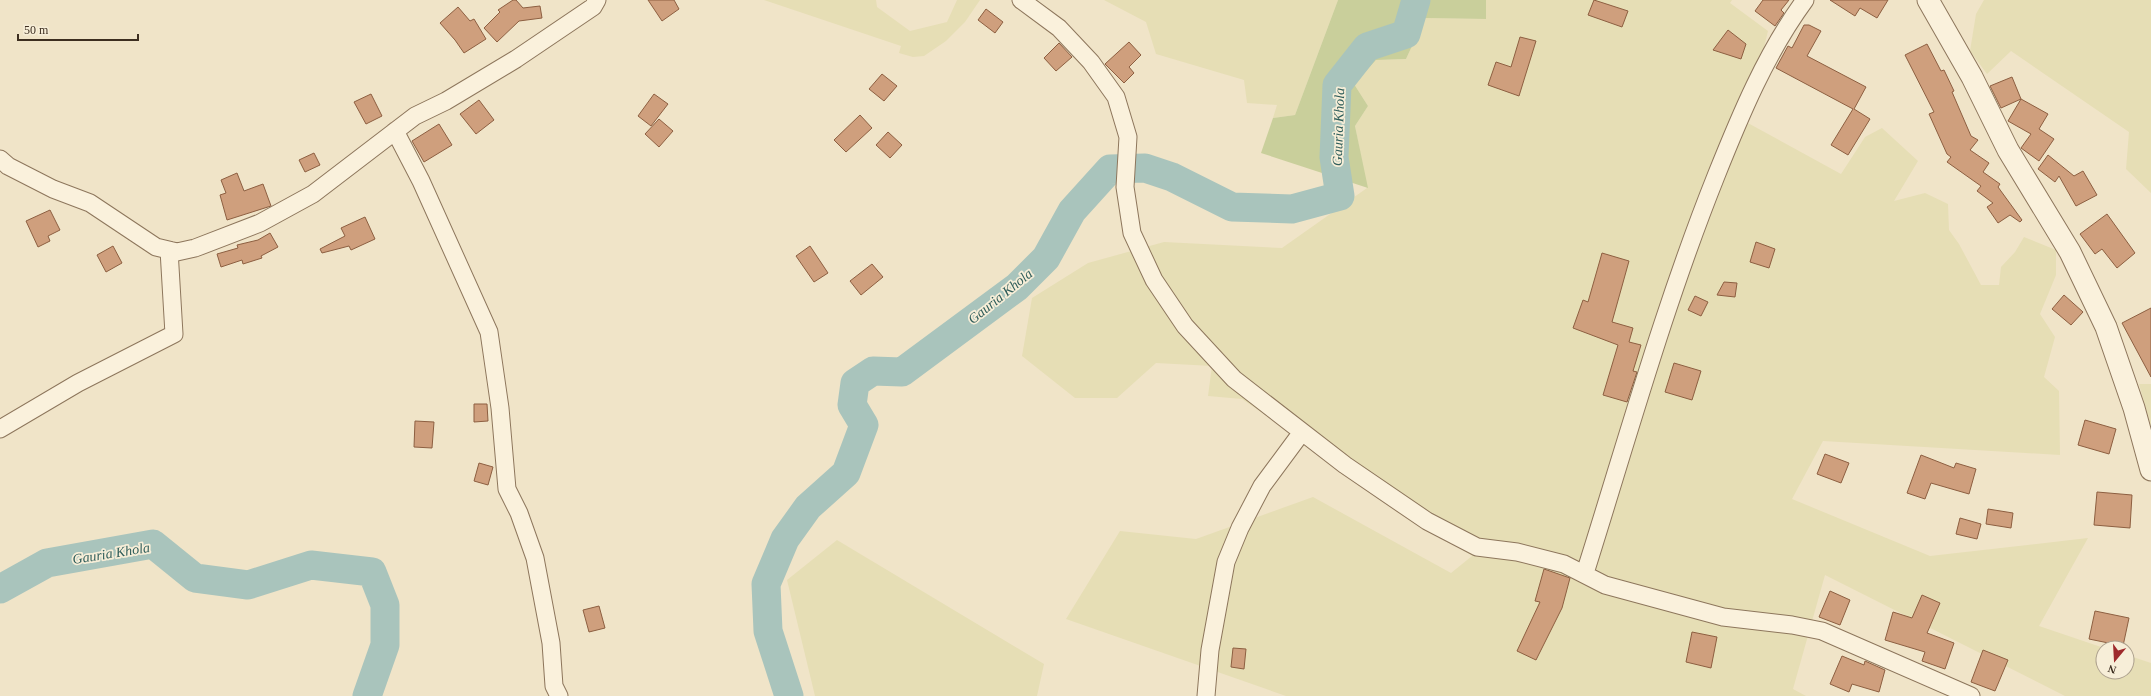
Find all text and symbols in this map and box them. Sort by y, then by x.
scale bar [18,16,138,42]
text: 50 m [24,23,49,37]
water label: Gauria Khola [1330,88,1347,166]
water label: Gauria Khola [965,266,1035,327]
water label: Gauria Khola [71,540,151,567]
north arrow [2095,640,2135,680]
text: N [2106,663,2118,676]

